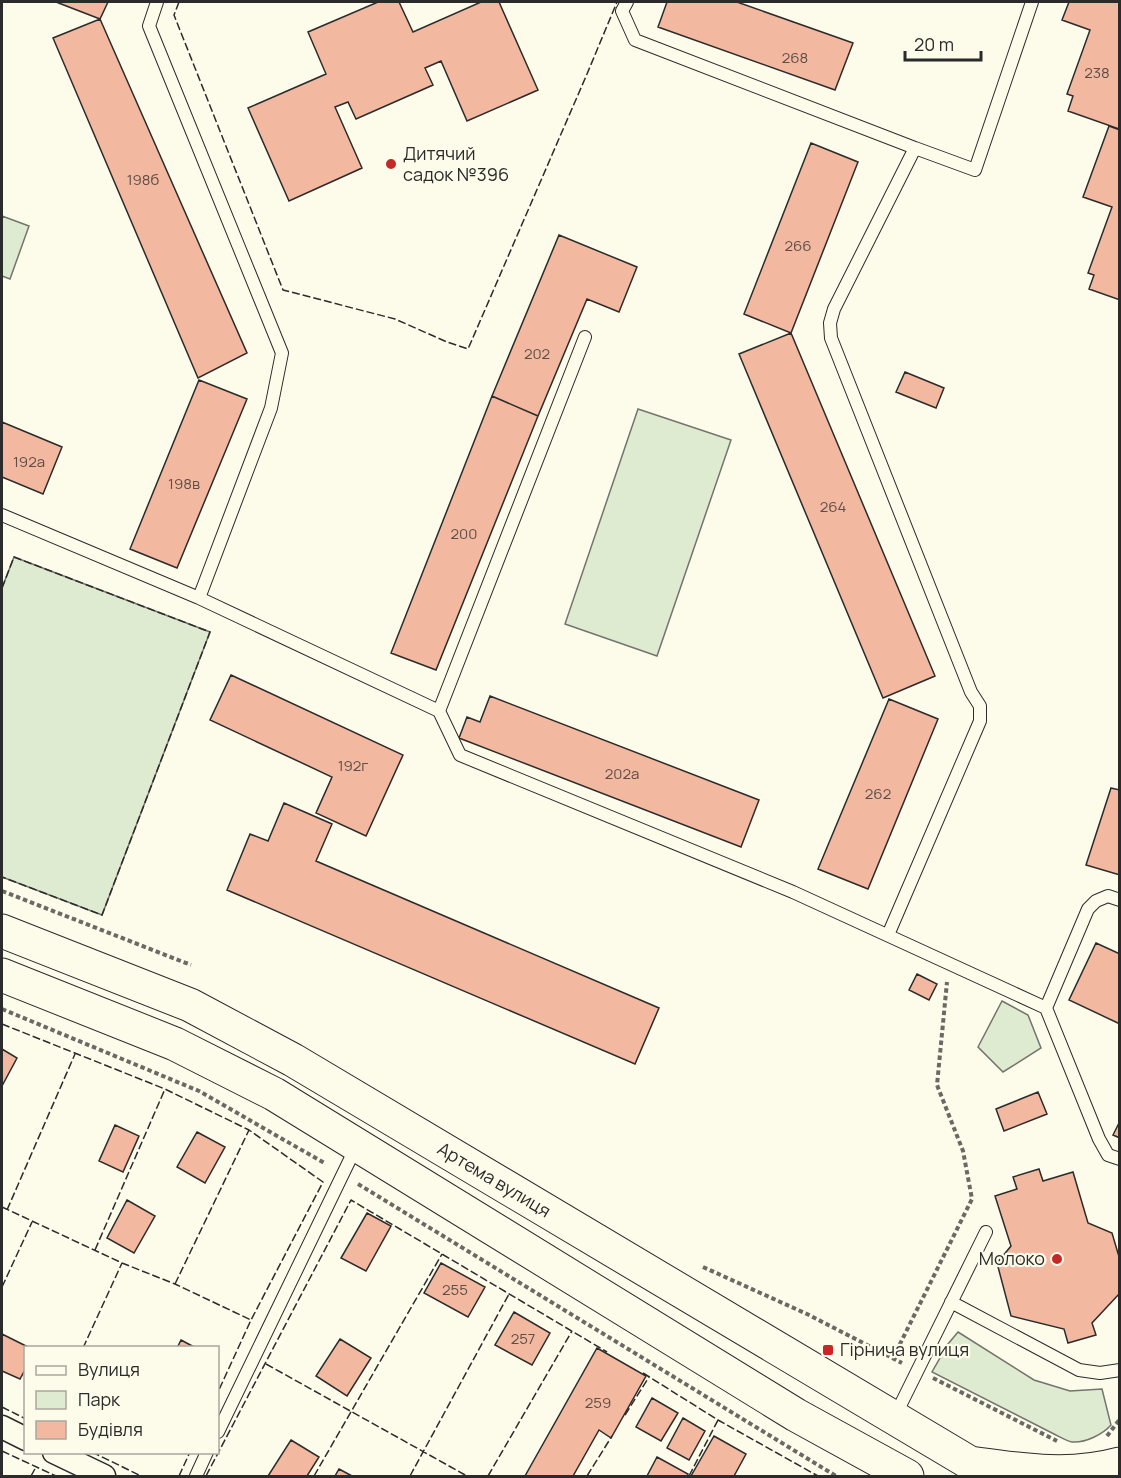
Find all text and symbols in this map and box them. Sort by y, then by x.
scale bar [905,24,982,62]
text: 20 m [914,32,954,56]
house number: 268 [782,47,808,68]
house number: 238 [1084,62,1110,83]
place label: Дитячий садок №396 [403,141,509,186]
marker: Дитячий садок №396 [384,157,398,171]
house number: 198б [127,169,160,190]
house number: 266 [784,235,812,256]
house number: 202 [524,343,550,364]
house number: 192а [13,451,45,472]
house number: 198в [168,473,200,494]
house number: 264 [820,496,847,517]
house number: 200 [451,523,477,544]
house number: 192г [338,755,368,776]
house number: 202а [605,763,639,784]
house number: 262 [865,783,891,804]
street label: Артема вулиця [434,1136,556,1222]
place label: Молоко [979,1246,1045,1270]
marker: Молоко [1050,1252,1064,1266]
house number: 255 [442,1279,468,1300]
house number: 257 [511,1328,535,1349]
place label: Гірнича вулиця [840,1337,969,1361]
marker: Гірнича вулиця [821,1343,835,1357]
legend [24,1346,219,1454]
text: Вулиця [78,1357,140,1381]
text: Парк [78,1387,121,1411]
house number: 259 [585,1392,611,1413]
text: Будівля [78,1417,143,1441]

